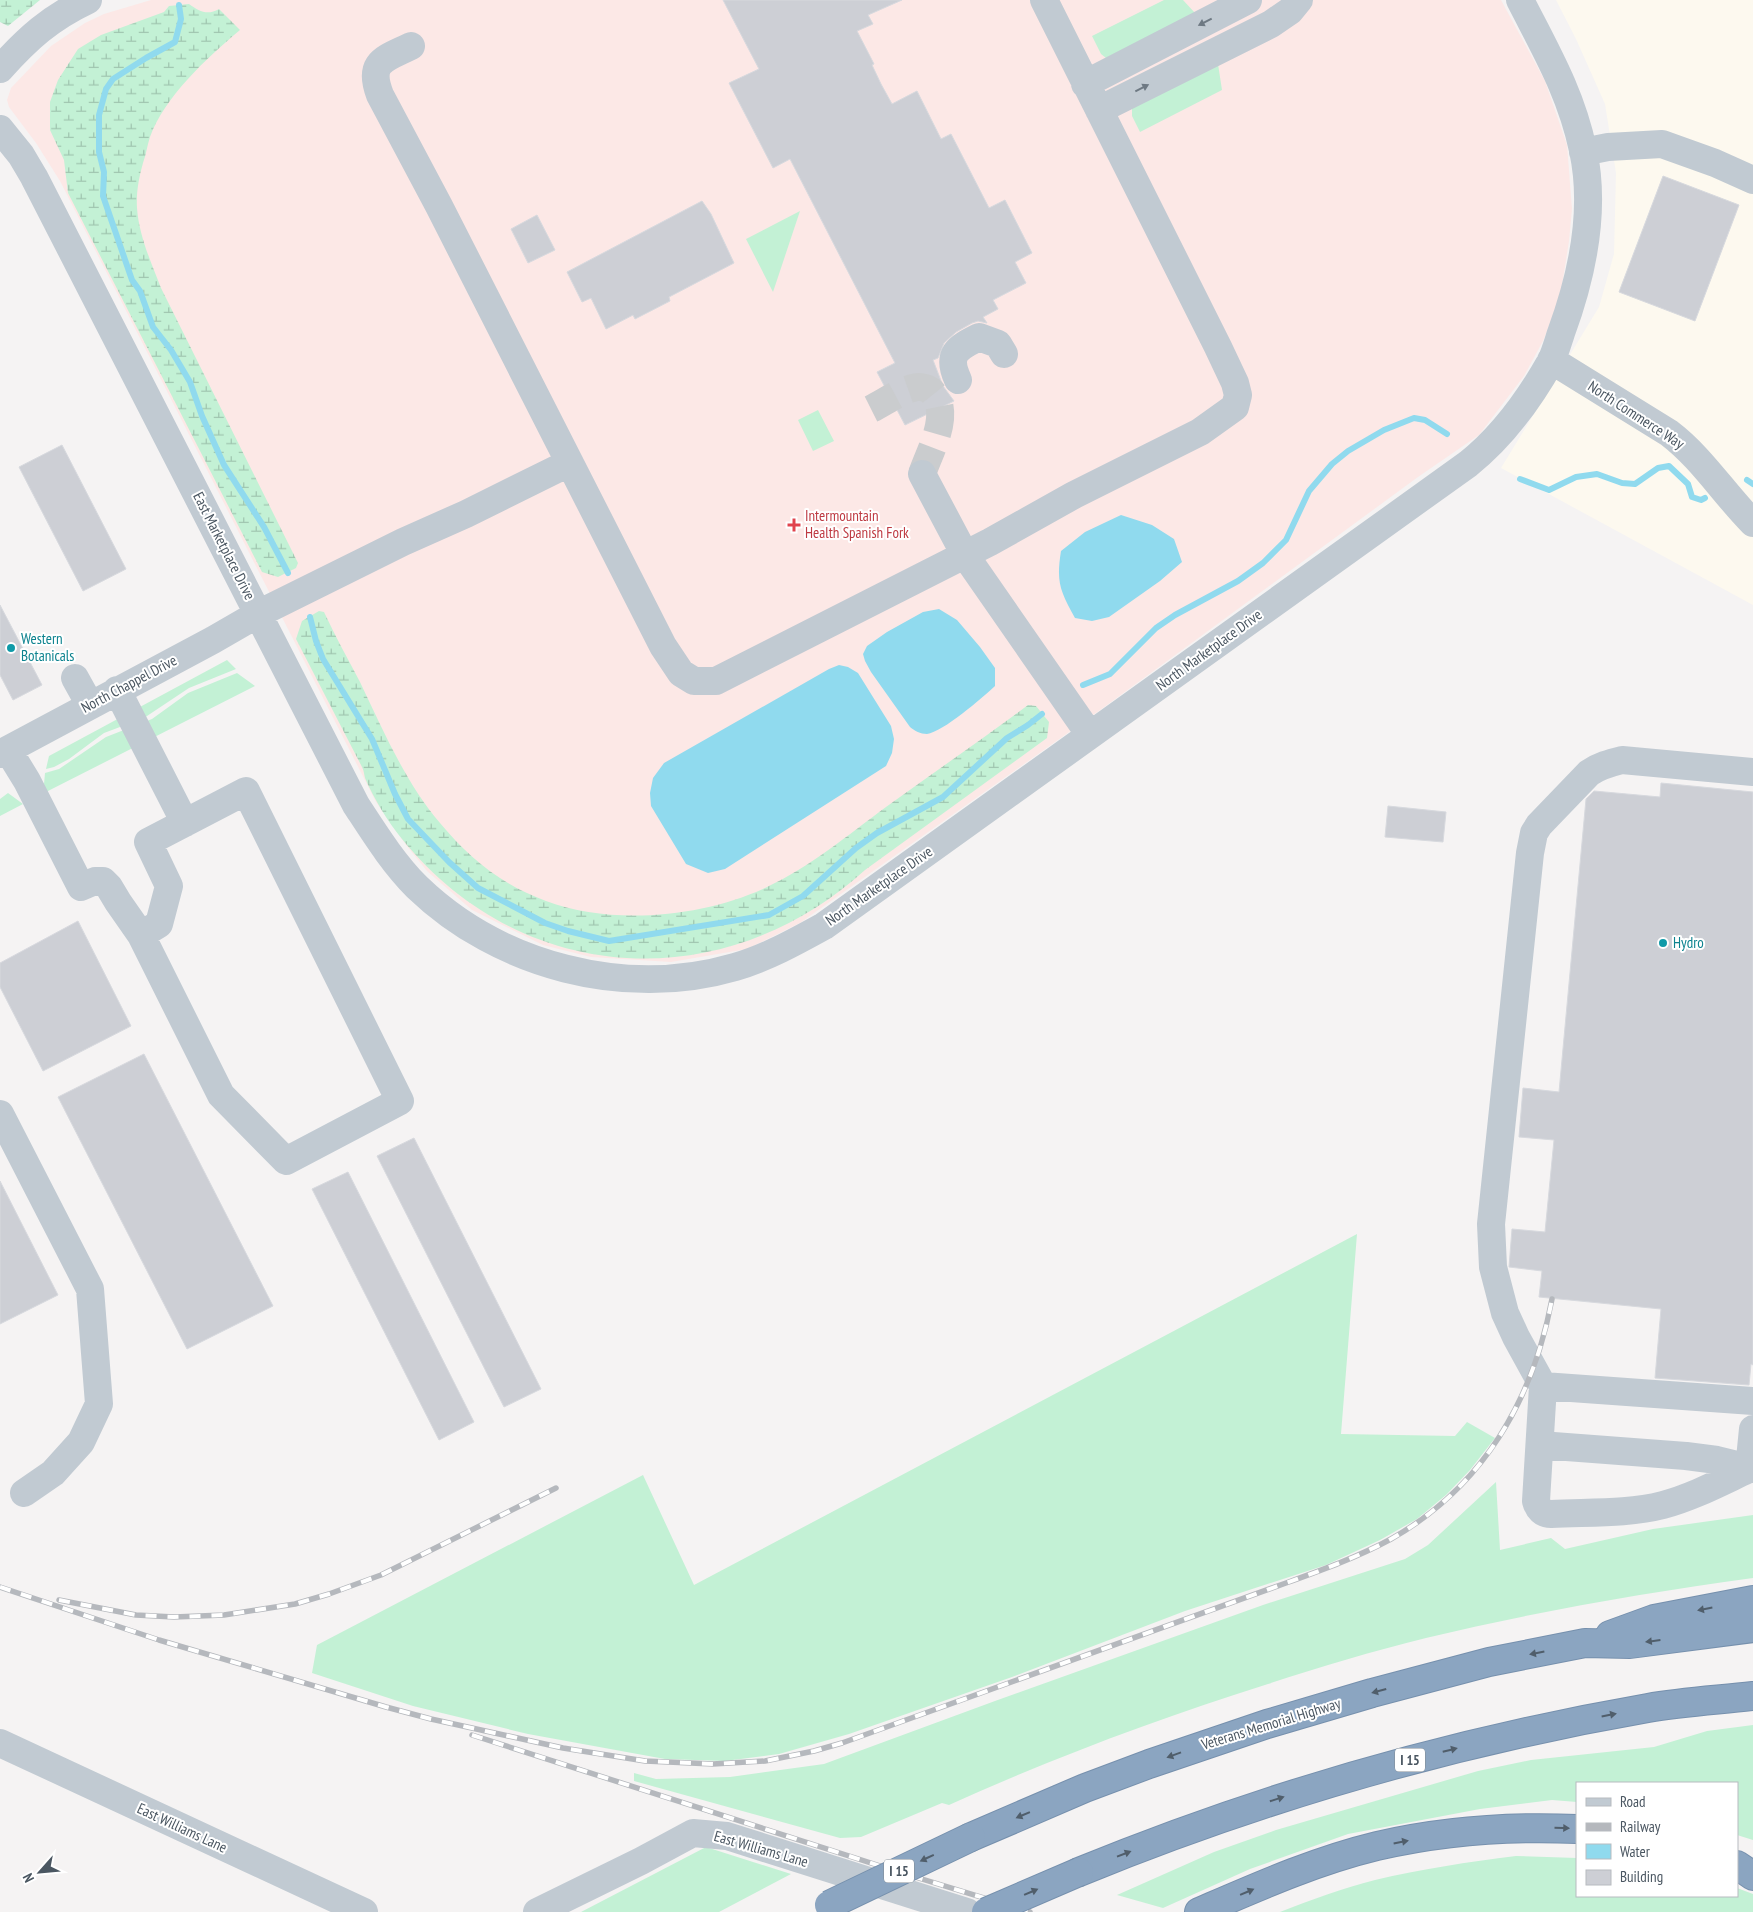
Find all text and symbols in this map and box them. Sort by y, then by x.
one-way arrow [1197,18,1212,26]
one-way arrow [1135,84,1149,92]
street label: North Commerce Way [1584,376,1688,453]
street label: East Marketplace Drive [189,489,260,603]
place label: Intermountain Health Spanish Fork [805,506,909,542]
marker: Intermountain Health Spanish Fork [787,518,801,532]
street label: North Marketplace Drive [1152,605,1265,694]
place label: Western Botanicals [21,629,74,665]
marker: Western Botanicals [5,642,17,654]
street label: North Chappel Drive [78,650,180,717]
street label: North Marketplace Drive [822,842,936,930]
place label: Hydro [1673,933,1704,952]
marker: Hydro [1657,937,1669,949]
one-way arrow [1698,1605,1713,1613]
one-way arrow [1644,1637,1660,1645]
one-way arrow [1528,1649,1544,1657]
one-way arrow [1372,1687,1387,1695]
street label: Veterans Memorial Highway [1198,1693,1343,1754]
one-way arrow [1602,1711,1618,1719]
one-way arrow [1443,1746,1458,1754]
road number: I 15 [1395,1748,1425,1772]
one-way arrow [1166,1751,1181,1759]
legend [1576,1782,1738,1897]
text: Road [1620,1792,1646,1811]
one-way arrow [1270,1795,1285,1802]
street label: East Williams Lane [134,1798,230,1857]
one-way arrow [1016,1811,1030,1819]
text: Railway [1620,1817,1661,1836]
one-way arrow [1555,1825,1571,1833]
street label: East Williams Lane [712,1826,810,1871]
one-way arrow [1393,1837,1409,1845]
text: Water [1620,1842,1651,1861]
north arrow [15,1847,65,1897]
one-way arrow [1117,1850,1132,1858]
one-way arrow [920,1854,934,1862]
road number: I 15 [884,1860,914,1882]
text: Building [1620,1867,1663,1886]
text: N [19,1870,38,1885]
one-way arrow [1240,1887,1254,1895]
one-way arrow [1024,1888,1038,1896]

